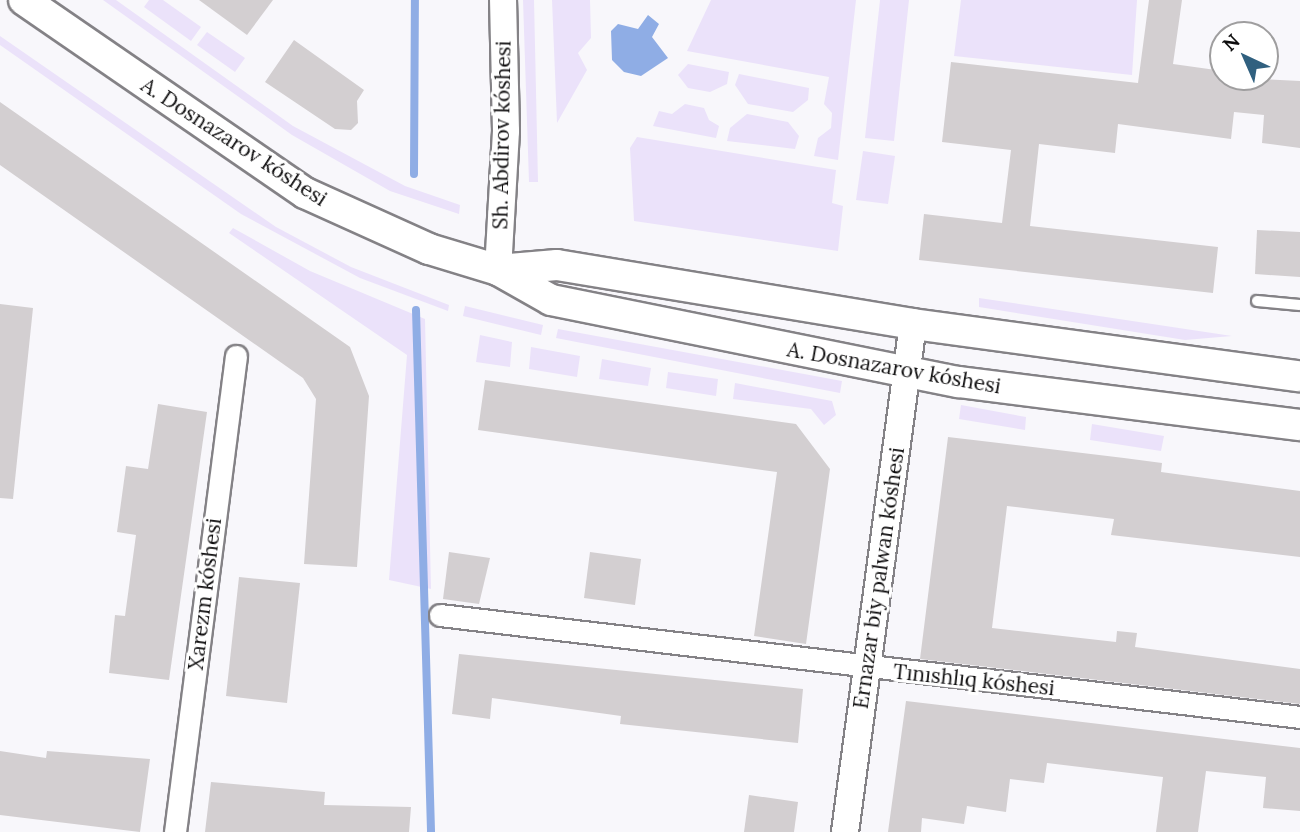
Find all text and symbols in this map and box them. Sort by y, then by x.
north arrow [1209,21,1279,91]
text: N [1217,29,1244,56]
street label: Sh. Abdirov kóshesi [488,40,516,230]
street label: A. Dosnazarov kóshesi [136,72,332,212]
street label: A. Dosnazarov kóshesi [785,337,1003,399]
street label: Ernazar biy palwan kóshesi [848,446,910,710]
street label: Xarezm kóshesi [183,517,227,671]
street label: Tınıshlıq kóshesi [892,659,1056,701]

